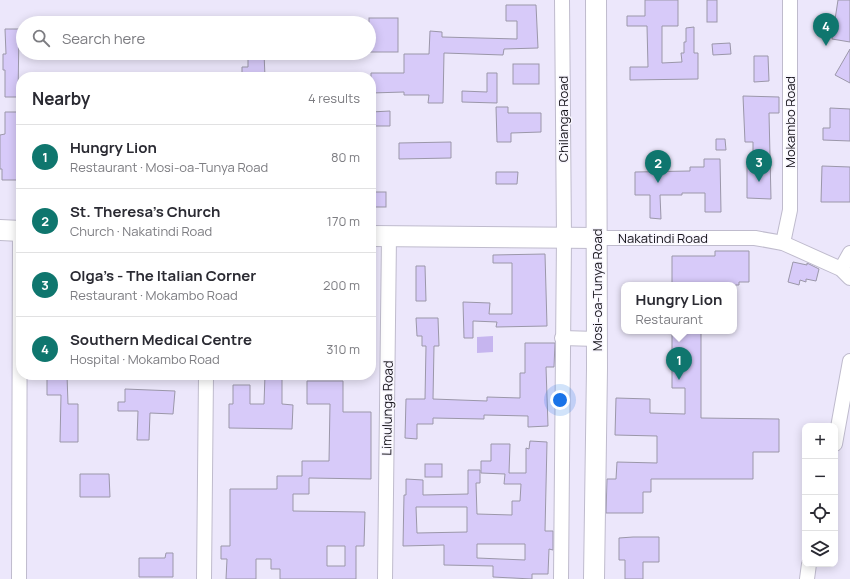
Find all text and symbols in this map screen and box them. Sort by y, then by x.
pin: 4 [813,13,839,46]
search box [16,16,376,60]
icon: search [30,27,52,49]
text: Search here [62,28,145,49]
street label: Chilanga Road [554,76,572,162]
street label: Mokambo Road [781,76,799,168]
text: Nearby [32,87,90,110]
text: 4 results [308,89,360,107]
text: Hungry Lion [70,137,157,158]
text: 1 [42,148,48,166]
text: 80 m [331,148,360,166]
pin: 3 [746,149,772,182]
pin: 2 [645,150,671,183]
text: Restaurant · Mosi-oa-Tunya Road [70,158,268,176]
text: St. Theresa's Church [70,201,220,222]
text: 2 [41,212,49,230]
text: 170 m [327,212,360,230]
text: Church · Nakatindi Road [70,222,212,240]
street label: Mosi-oa-Tunya Road [588,229,606,351]
street label: Nakatindi Road [618,229,708,247]
text: Olga's - The Italian Corner [70,265,256,286]
text: 3 [41,276,49,294]
text: 200 m [323,276,360,294]
popup [621,282,737,334]
text: Restaurant · Mokambo Road [70,286,238,304]
text: Hungry Lion [636,289,722,310]
text: Restaurant [636,310,703,328]
text: Southern Medical Centre [70,329,252,350]
text: 4 [41,340,49,358]
text: 310 m [326,340,360,358]
pin: 1 [666,347,692,380]
text: Hospital · Mokambo Road [70,350,220,368]
street label: Limulunga Road [377,360,397,456]
your location [550,390,570,410]
map controls [802,423,838,567]
button: + [802,423,838,459]
button: − [802,459,838,495]
button: locate [802,495,838,531]
button: layers [802,531,838,567]

